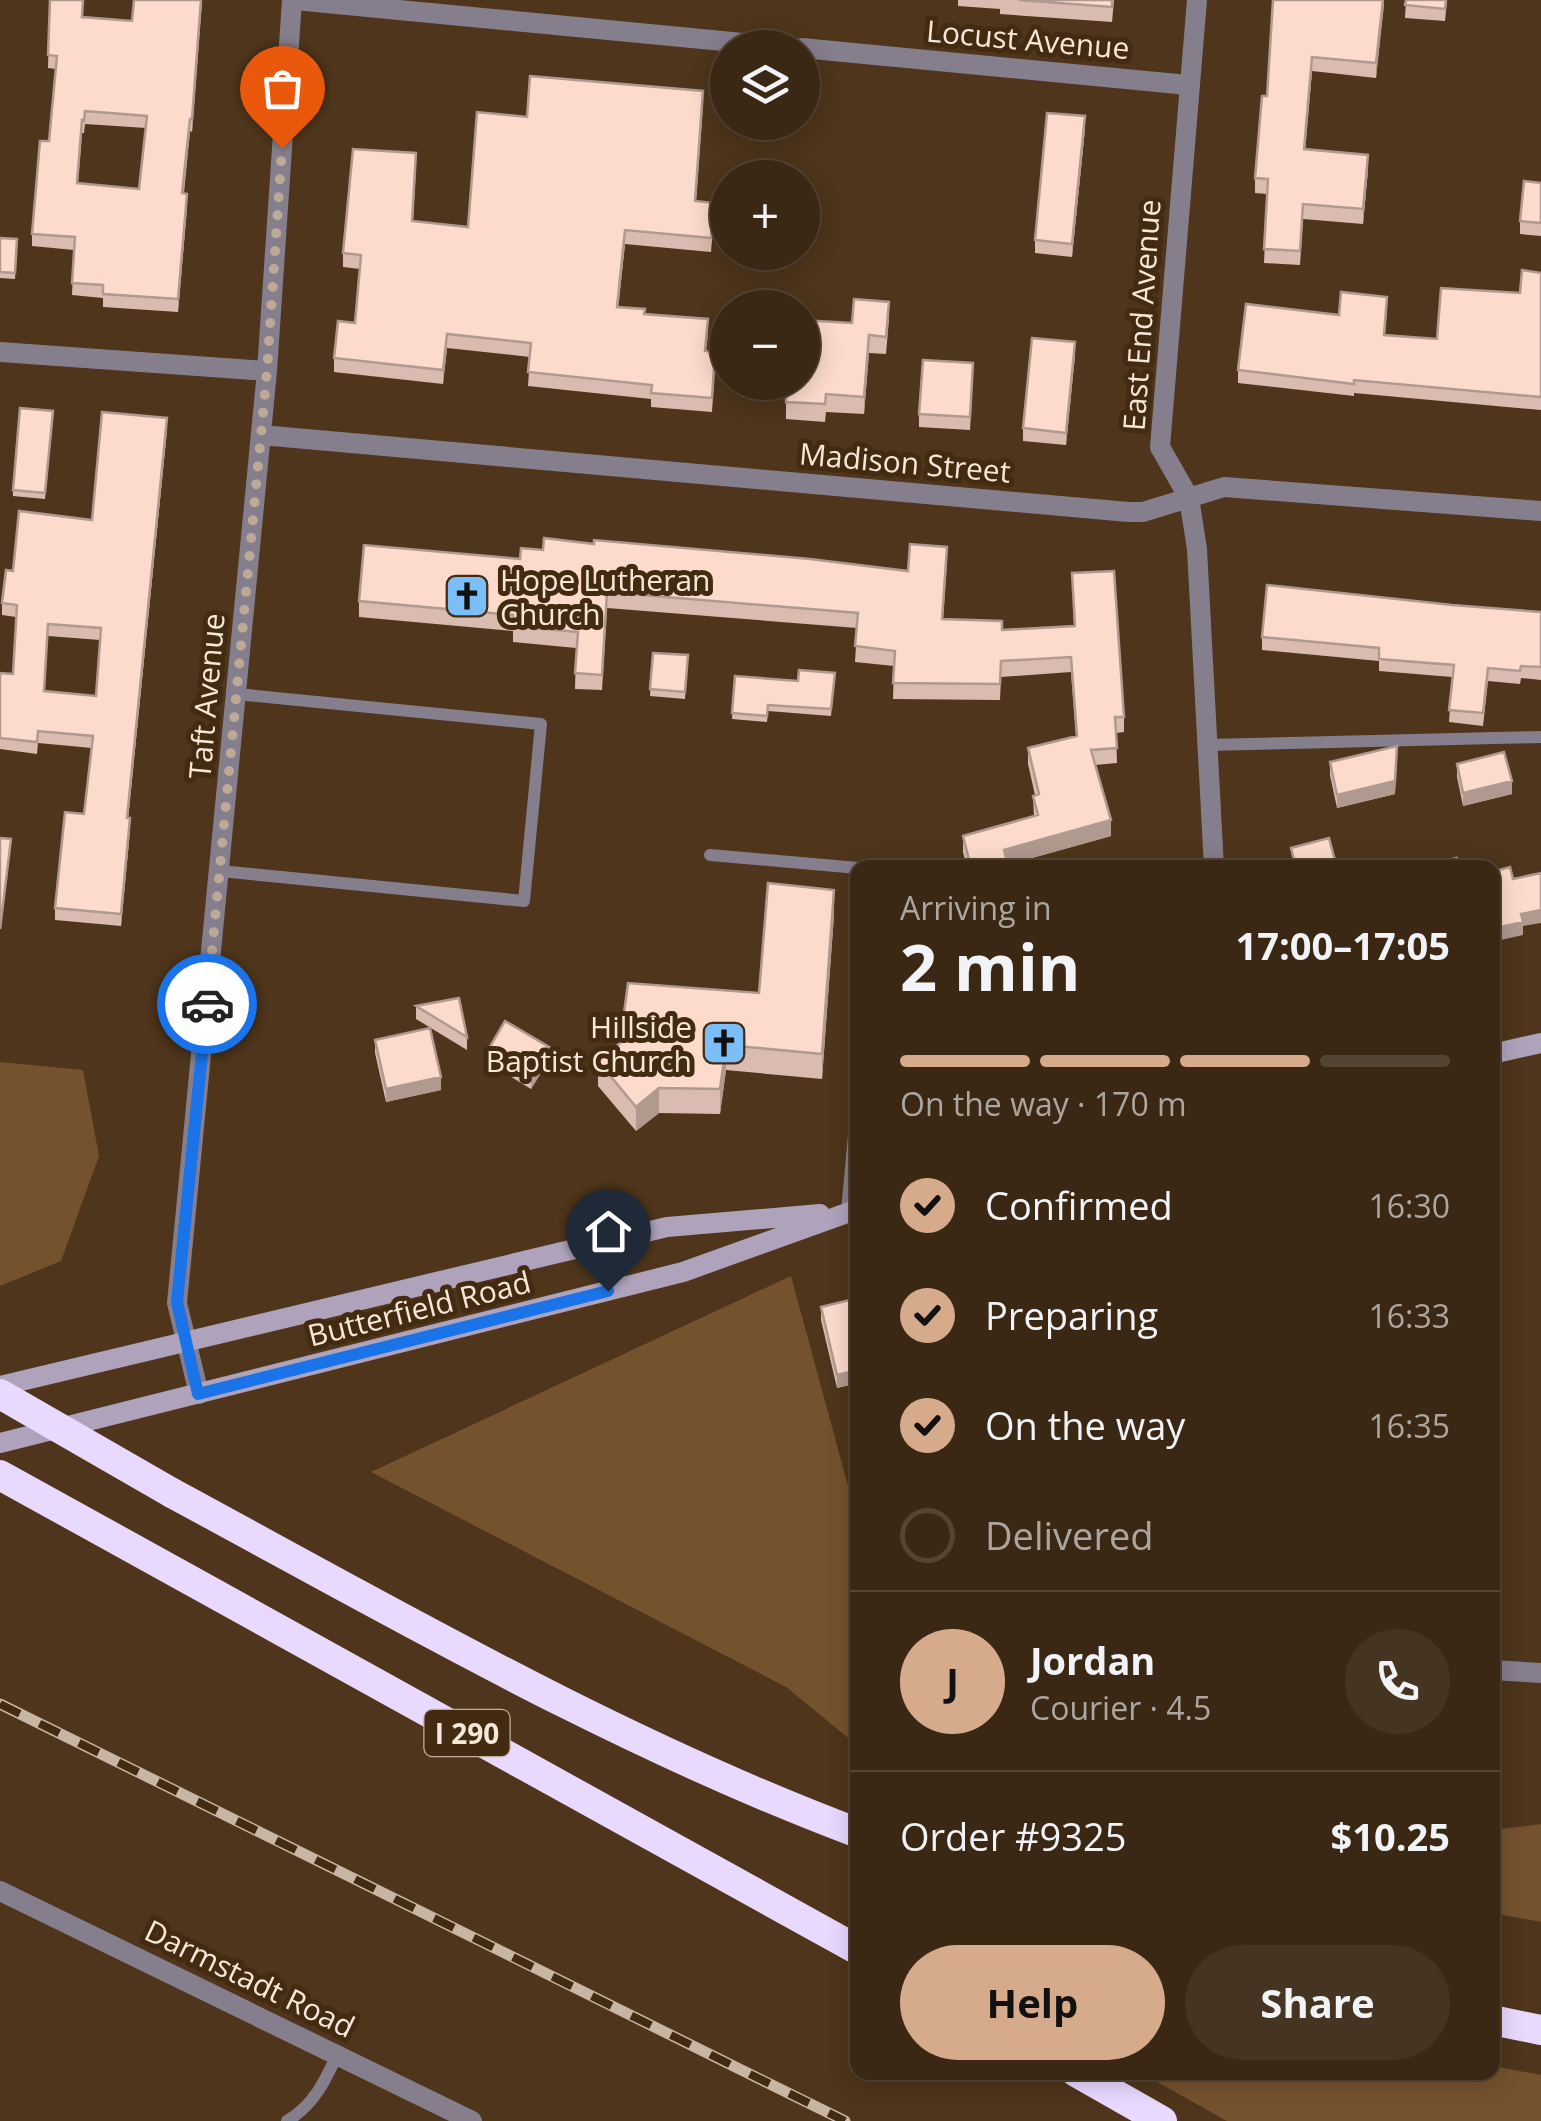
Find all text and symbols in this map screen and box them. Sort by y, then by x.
street label: Locust Avenue [925,10,1131,68]
map controls [710,30,820,400]
button: layers [710,30,820,140]
pin [240,46,325,149]
icon: bag [255,61,310,116]
button: + [710,160,820,270]
street label: East End Avenue [1112,198,1170,432]
button: − [710,290,820,400]
street label: Madison Street [798,432,1012,492]
place label: Hope Lutheran Church [500,559,710,634]
church icon: Hope Lutheran Church [444,573,490,619]
street label: Taft Avenue [178,611,234,781]
text: Arriving in [900,886,1052,929]
text: 17:00–17:05 [1236,919,1450,971]
text: 2 min [900,922,1080,1010]
courier [157,954,257,1054]
icon: car [180,977,235,1032]
place label: Hillside Baptist Church [486,1006,692,1081]
church icon: Hillside Baptist Church [701,1020,747,1066]
text: On the way · 170 m [900,1082,1187,1125]
icon: check [900,1178,955,1233]
text: Confirmed [985,1179,1173,1231]
text: 16:30 [1368,1184,1450,1227]
pin [566,1189,651,1292]
icon: home [581,1204,636,1259]
street label: Butterfield Road [303,1261,535,1355]
icon: check [900,1288,955,1343]
text: Preparing [985,1289,1158,1341]
text: 16:33 [1368,1294,1450,1337]
icon: check [900,1398,955,1453]
text: On the way [985,1399,1185,1451]
text: 16:35 [1368,1404,1450,1447]
text: Delivered [985,1509,1154,1561]
button: phone [1345,1629,1450,1734]
text: Jordan [1030,1634,1155,1686]
text: J [946,1655,959,1707]
text: Courier · 4.5 [1030,1686,1211,1729]
road number: I 290 [424,1710,510,1756]
text: Order #9325 [900,1810,1127,1862]
text: $10.25 [1331,1810,1450,1862]
street label: Darmstadt Road [138,1909,362,2047]
button: Help [900,1945,1165,2060]
button: Share [1185,1945,1450,2060]

